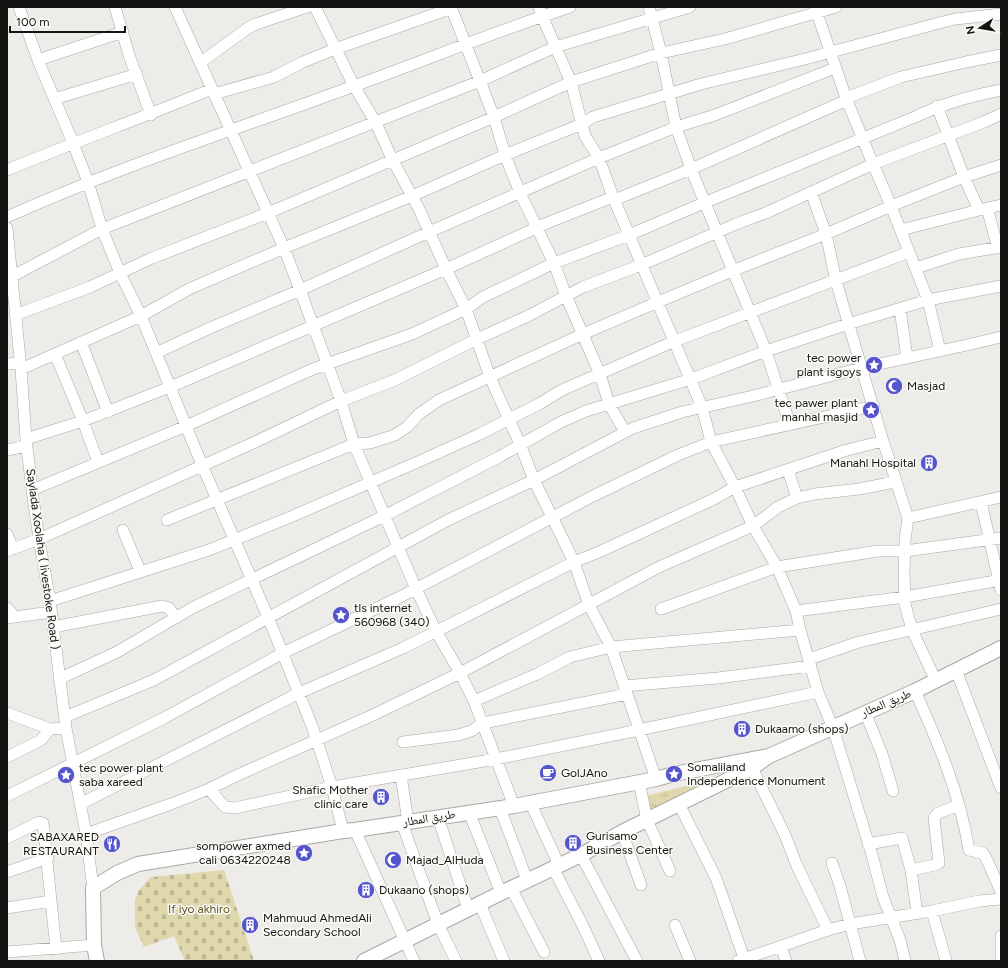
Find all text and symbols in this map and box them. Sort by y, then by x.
scale bar [10,8,125,34]
north arrow [960,8,1000,48]
text: 100 m [16,15,50,29]
text: N [963,24,978,35]
place label: tec power plant isgoys [797,351,861,379]
place icon: tec power plant isgoys [864,355,884,375]
mosque icon: Masjad [884,376,904,396]
place label: Masjad [907,379,945,393]
place label: tec pawer plant manhal masjid [774,396,858,424]
place icon: tec pawer plant manhal masjid [861,400,881,420]
building icon: Manahl Hospital [919,453,939,473]
place label: Manahl Hospital [830,456,916,470]
street label: Saylada Xoolaha ( livestoke Road ) [23,468,63,650]
place label: tls internet 560968 (340) [354,601,429,629]
place icon: tls internet 560968 (340) [331,605,351,625]
street label: طريق المطار [858,686,913,720]
building icon: Dukaamo (shops) [732,719,752,739]
place label: Dukaamo (shops) [755,722,848,736]
place label: Somaliland Independence Monument [687,760,826,788]
place label: tec power plant saba xareed [79,761,164,789]
cafe icon: GolJAno [538,763,558,783]
place icon: Somaliland Independence Monument [664,764,684,784]
place icon: tec power plant saba xareed [56,765,76,785]
place label: GolJAno [561,766,608,780]
place label: Shafic Mother clinic care [292,783,368,811]
building icon: Shafic Mother clinic care [371,787,391,807]
street label: طريق المطار [401,807,456,829]
place label: Gurisamo Business Center [586,829,673,857]
place label: SABAXARED RESTAURANT [23,830,99,858]
building icon: Gurisamo Business Center [563,833,583,853]
restaurant icon: SABAXARED RESTAURANT [102,834,122,854]
place label: sompower axmed cali 0634220248 [196,839,291,867]
place icon: sompower axmed cali 0634220248 [294,843,314,863]
mosque icon: Majad_AlHuda [383,850,403,870]
place label: Majad_AlHuda [406,853,484,867]
building icon: Dukaano (shops) [356,880,376,900]
place label: Dukaano (shops) [379,883,469,897]
park label: If iyo akhiro [168,902,230,916]
place label: Mahmuud AhmedAli Secondary School [263,911,372,939]
building icon: Mahmuud AhmedAli Secondary School [240,915,260,935]

